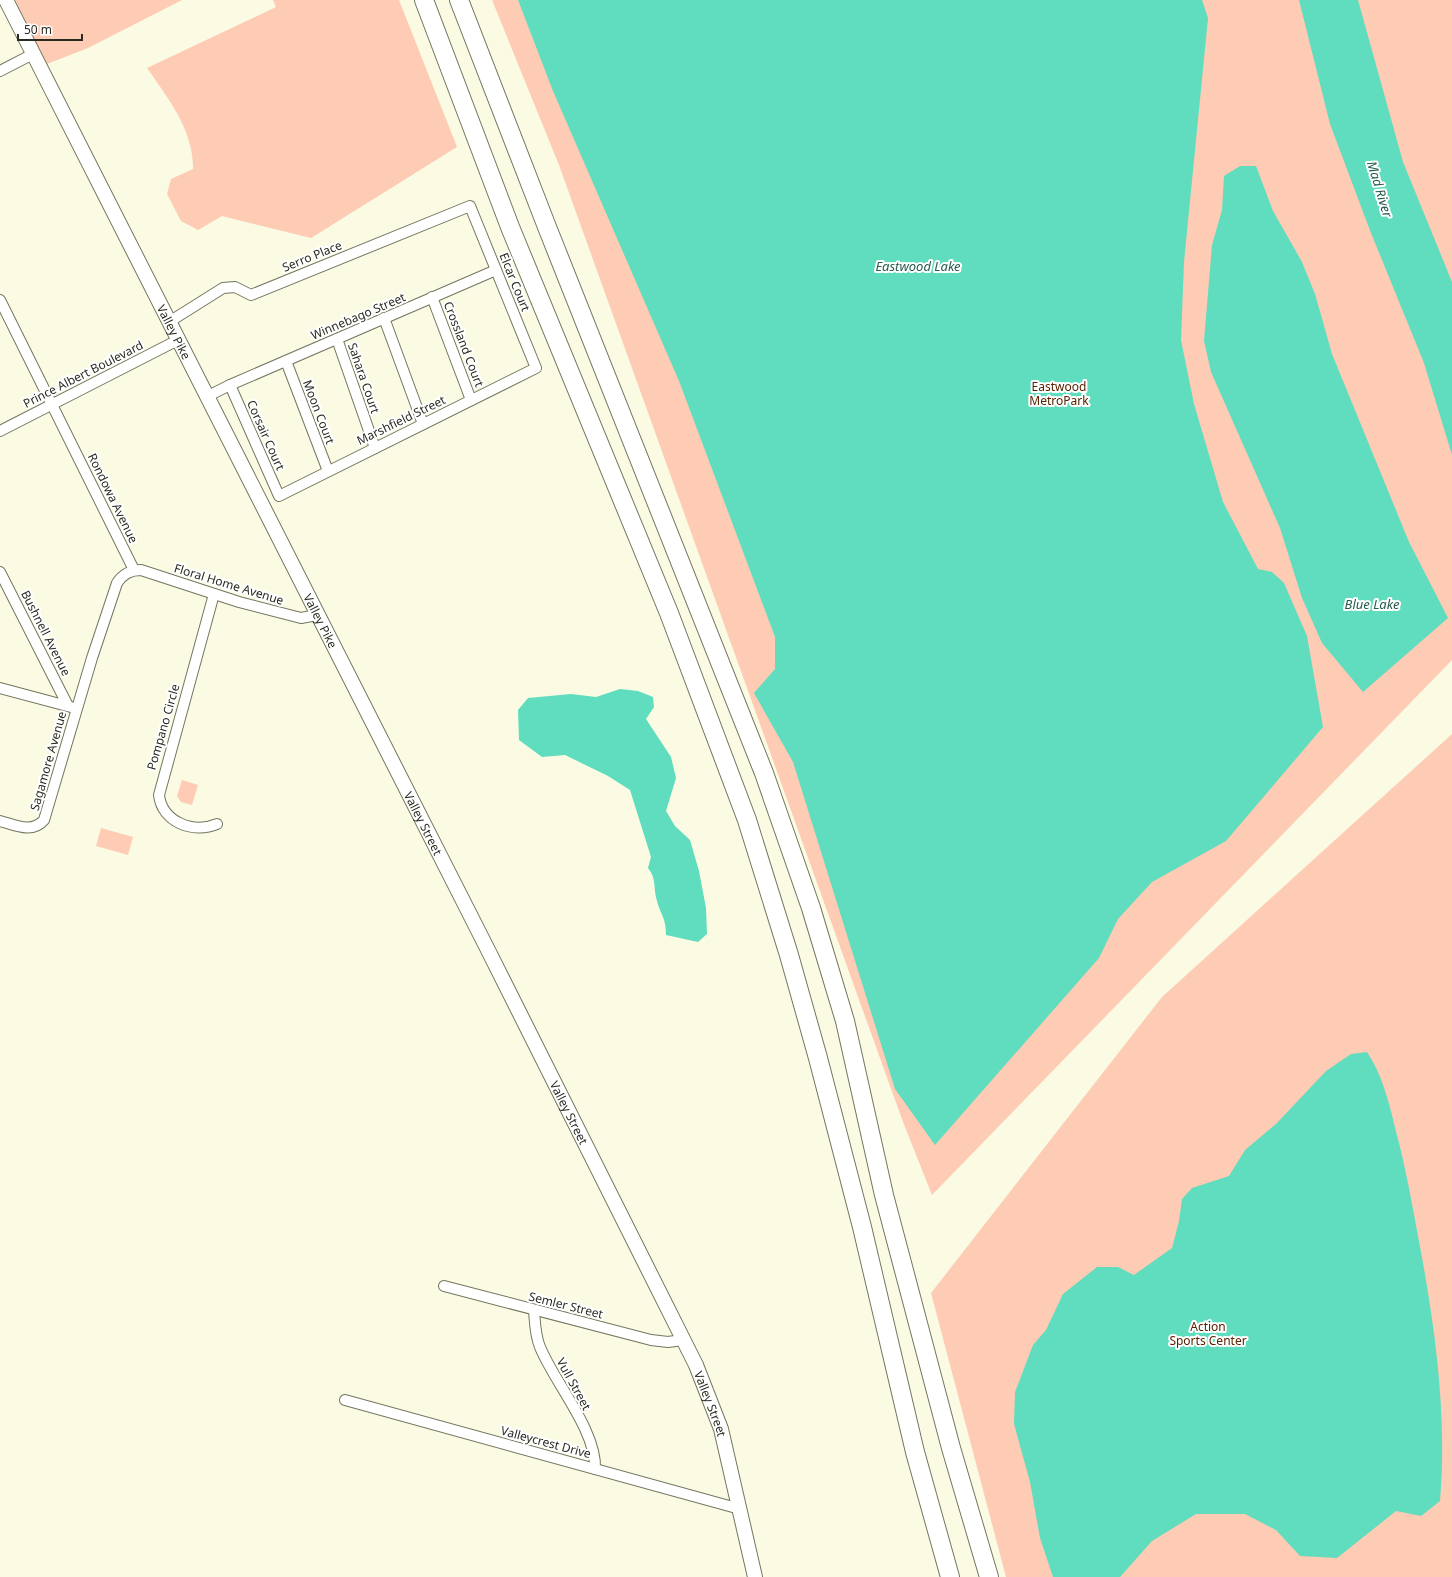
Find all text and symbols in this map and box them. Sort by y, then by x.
scale bar [18,16,82,42]
text: 50 m [24,21,52,38]
water label: Mad River [1363,159,1397,220]
street label: Serro Place [280,236,345,276]
street label: Elcar Court [496,250,535,314]
water label: Eastwood Lake [875,257,961,275]
street label: Winnebago Street [308,288,409,344]
street label: Crossland Court [440,299,488,390]
street label: Valley Pike [153,301,195,362]
street label: Prince Albert Boulevard [20,336,146,412]
street label: Sahara Court [344,340,384,416]
street label: Moon Court [299,377,339,447]
park label: Eastwood MetroPark [1029,378,1089,409]
street label: Marshfield Street [354,391,449,449]
street label: Corsair Court [243,397,289,473]
street label: Rondowa Avenue [84,450,142,546]
street label: Floral Home Avenue [172,559,286,609]
street label: Bushnell Avenue [17,587,75,679]
street label: Valley Pike [300,590,342,651]
water label: Blue Lake [1345,595,1400,613]
street label: Pompano Circle [143,682,183,772]
street label: Sagamore Avenue [26,709,70,813]
street label: Valley Street [400,788,447,858]
street label: Valley Street [546,1078,593,1148]
street label: Semler Street [527,1288,606,1323]
park label: Action Sports Center [1169,1318,1247,1349]
street label: Vull Street [553,1355,596,1414]
street label: Valley Street [691,1368,731,1439]
street label: Valleycrest Drive [499,1422,593,1462]

